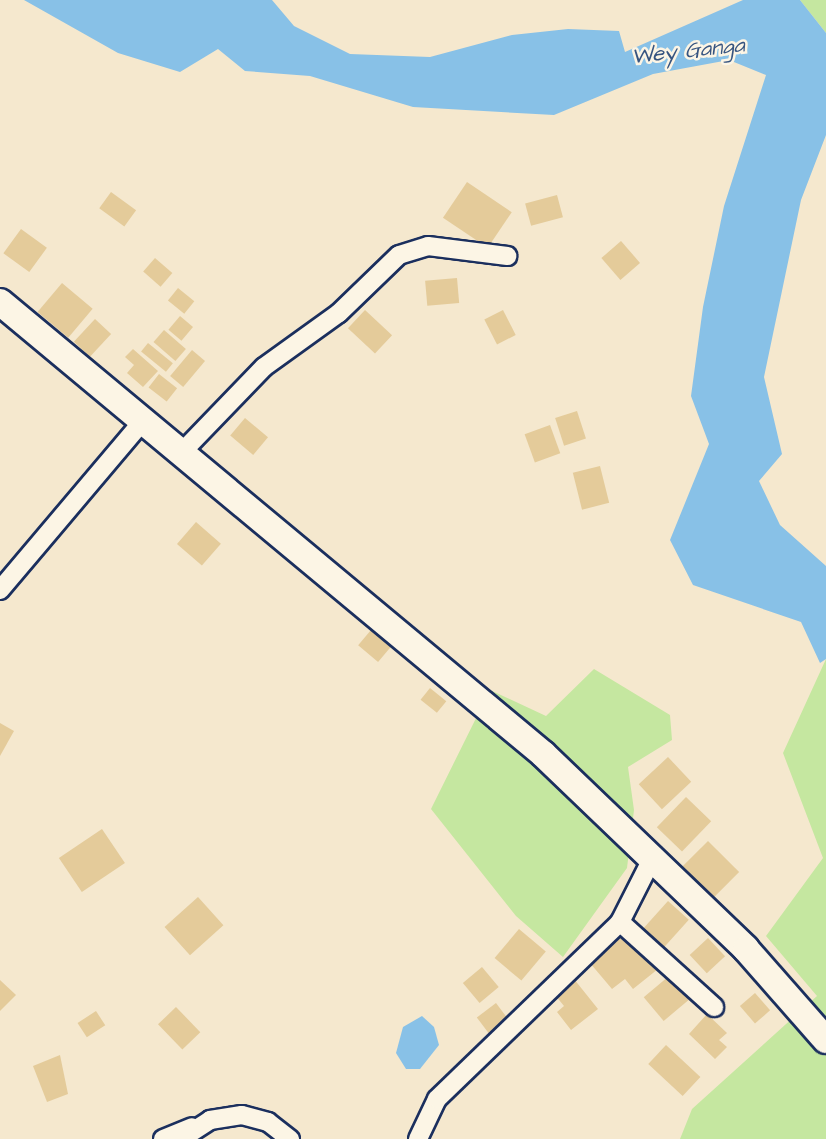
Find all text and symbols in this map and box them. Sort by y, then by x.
water label: Wey Ganga [630,32,746,70]

